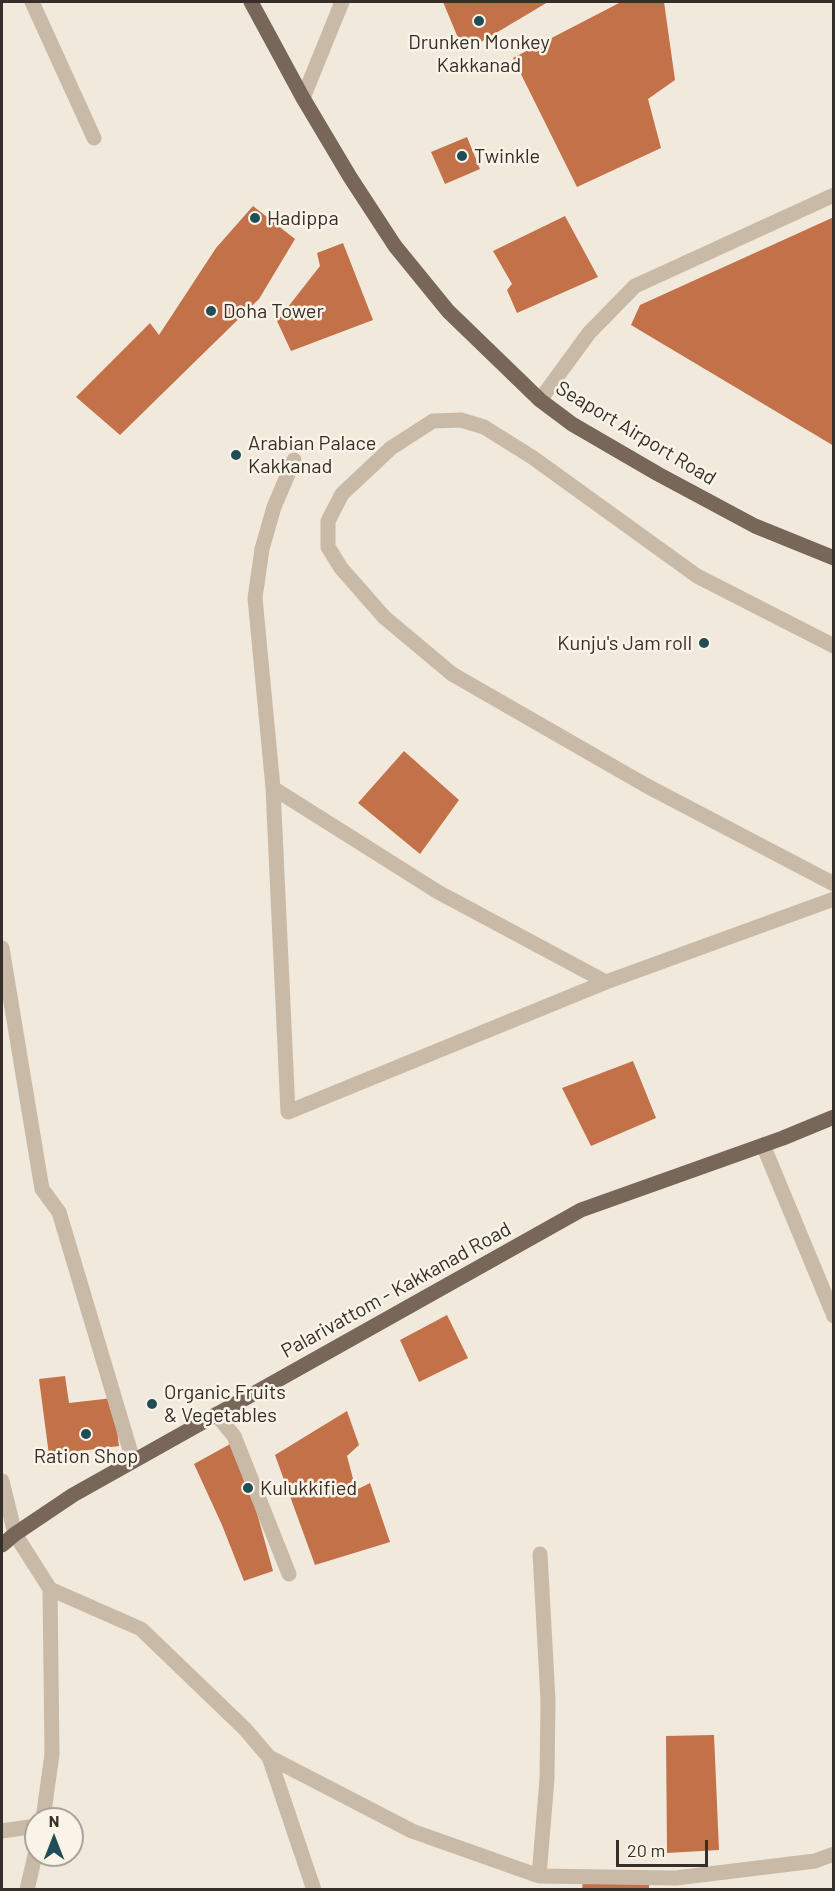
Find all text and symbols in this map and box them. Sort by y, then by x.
marker: Drunken Monkey Kakkanad [472,14,486,28]
place label: Drunken Monkey Kakkanad [408,30,550,77]
place label: Twinkle [474,144,540,168]
marker: Twinkle [455,149,469,163]
place label: Hadippa [267,206,339,230]
marker: Hadippa [248,211,262,225]
place label: Doha Tower [223,299,324,323]
marker: Doha Tower [204,304,218,318]
street label: Seaport Airport Road [552,376,720,490]
place label: Arabian Palace Kakkanad [248,431,376,478]
marker: Arabian Palace Kakkanad [229,448,243,462]
place label: Kunju's Jam roll [557,631,692,655]
marker: Kunju's Jam roll [697,636,711,650]
street label: Palarivattom - Kakkanad Road [277,1217,515,1363]
place label: Organic Fruits & Vegetables [164,1380,286,1427]
marker: Organic Fruits & Vegetables [145,1397,159,1411]
marker: Ration Shop [79,1427,93,1441]
place label: Ration Shop [34,1444,138,1468]
place label: Kulukkified [260,1476,357,1500]
marker: Kulukkified [241,1481,255,1495]
north arrow [24,1807,84,1867]
text: N [49,1811,59,1830]
scale bar [619,1828,710,1866]
text: 20 m [627,1839,665,1861]

